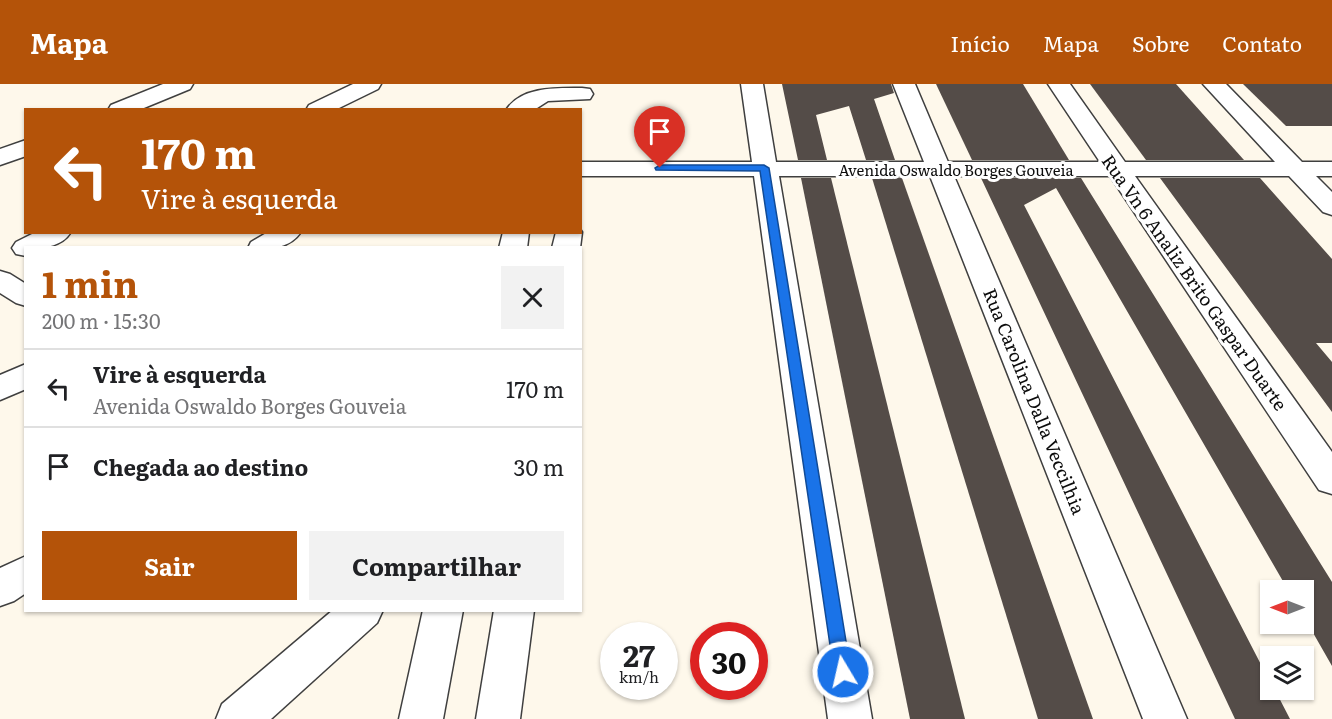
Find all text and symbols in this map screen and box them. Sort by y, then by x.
text: Mapa [30,21,108,63]
text: Início [951,27,1010,58]
text: Mapa [1043,27,1099,58]
text: Sobre [1132,27,1189,58]
text: Contato [1222,27,1302,58]
pin [634,106,685,168]
icon: arrive [643,115,676,148]
text: 170 m [141,120,256,182]
icon: left [42,132,120,210]
street label: Rua Vn 6 Analiz Brito Gaspar Duarte [1096,148,1294,416]
street label: Avenida Oswaldo Borges Gouveia [838,158,1075,181]
text: Vire à esquerda [141,177,338,217]
text: 1 min [42,256,138,309]
button: close [501,266,564,329]
street label: Rua Carolina Dalla Veccilhia [977,284,1093,518]
text: 200 m · 15:30 [42,305,160,335]
text: Vire à esquerda [93,357,266,390]
icon: left [42,372,75,405]
text: 170 m [506,372,564,405]
text: Avenida Oswaldo Borges Gouveia [93,390,407,420]
icon: arrive [42,450,75,483]
text: Chegada ao destino [93,450,308,483]
text: 30 m [514,450,564,483]
button: Sair [42,531,297,600]
button: Compartilhar [309,531,564,600]
north arrow [1260,580,1314,634]
map controls [1260,580,1314,700]
speed limit sign: 30 [690,622,768,700]
text: 27 [623,632,655,676]
position arrow [811,640,875,704]
button: layers [1260,646,1314,700]
text: km/h [619,665,659,688]

